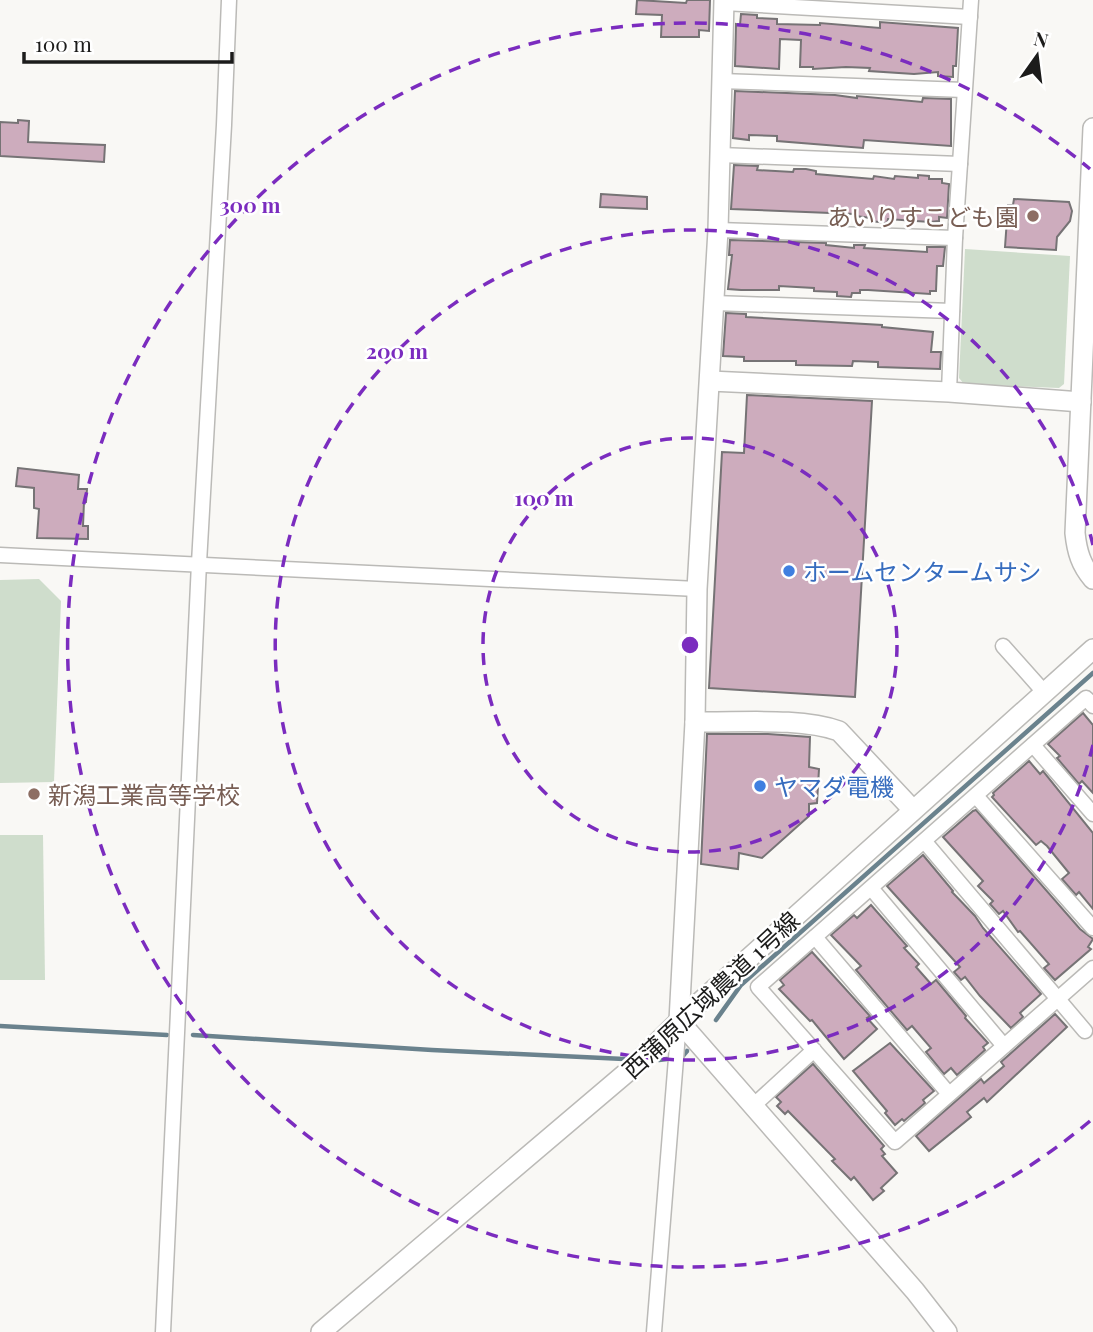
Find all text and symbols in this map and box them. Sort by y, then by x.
scale bar [24,21,233,65]
north arrow [1002,21,1072,91]
text: N [1032,24,1051,53]
text: 100 m [35,29,92,57]
text: 300 m [219,190,281,218]
place label: あいりすこども園 [827,200,1019,232]
marker: あいりすこども園 [1025,208,1041,224]
text: 200 m [366,336,428,364]
text: 100 m [514,483,574,511]
place label: ホームセンタームサシ [803,555,1042,587]
marker: ホームセンタームサシ [781,563,797,579]
centre of rings [678,633,702,657]
place label: ヤマダ電機 [774,770,894,802]
place label: 新潟工業高等学校 [48,778,240,810]
marker: ヤマダ電機 [752,778,768,794]
marker: 新潟工業高等学校 [26,786,42,802]
street label: 西蒲原広域農道 1号線 [615,904,805,1084]

